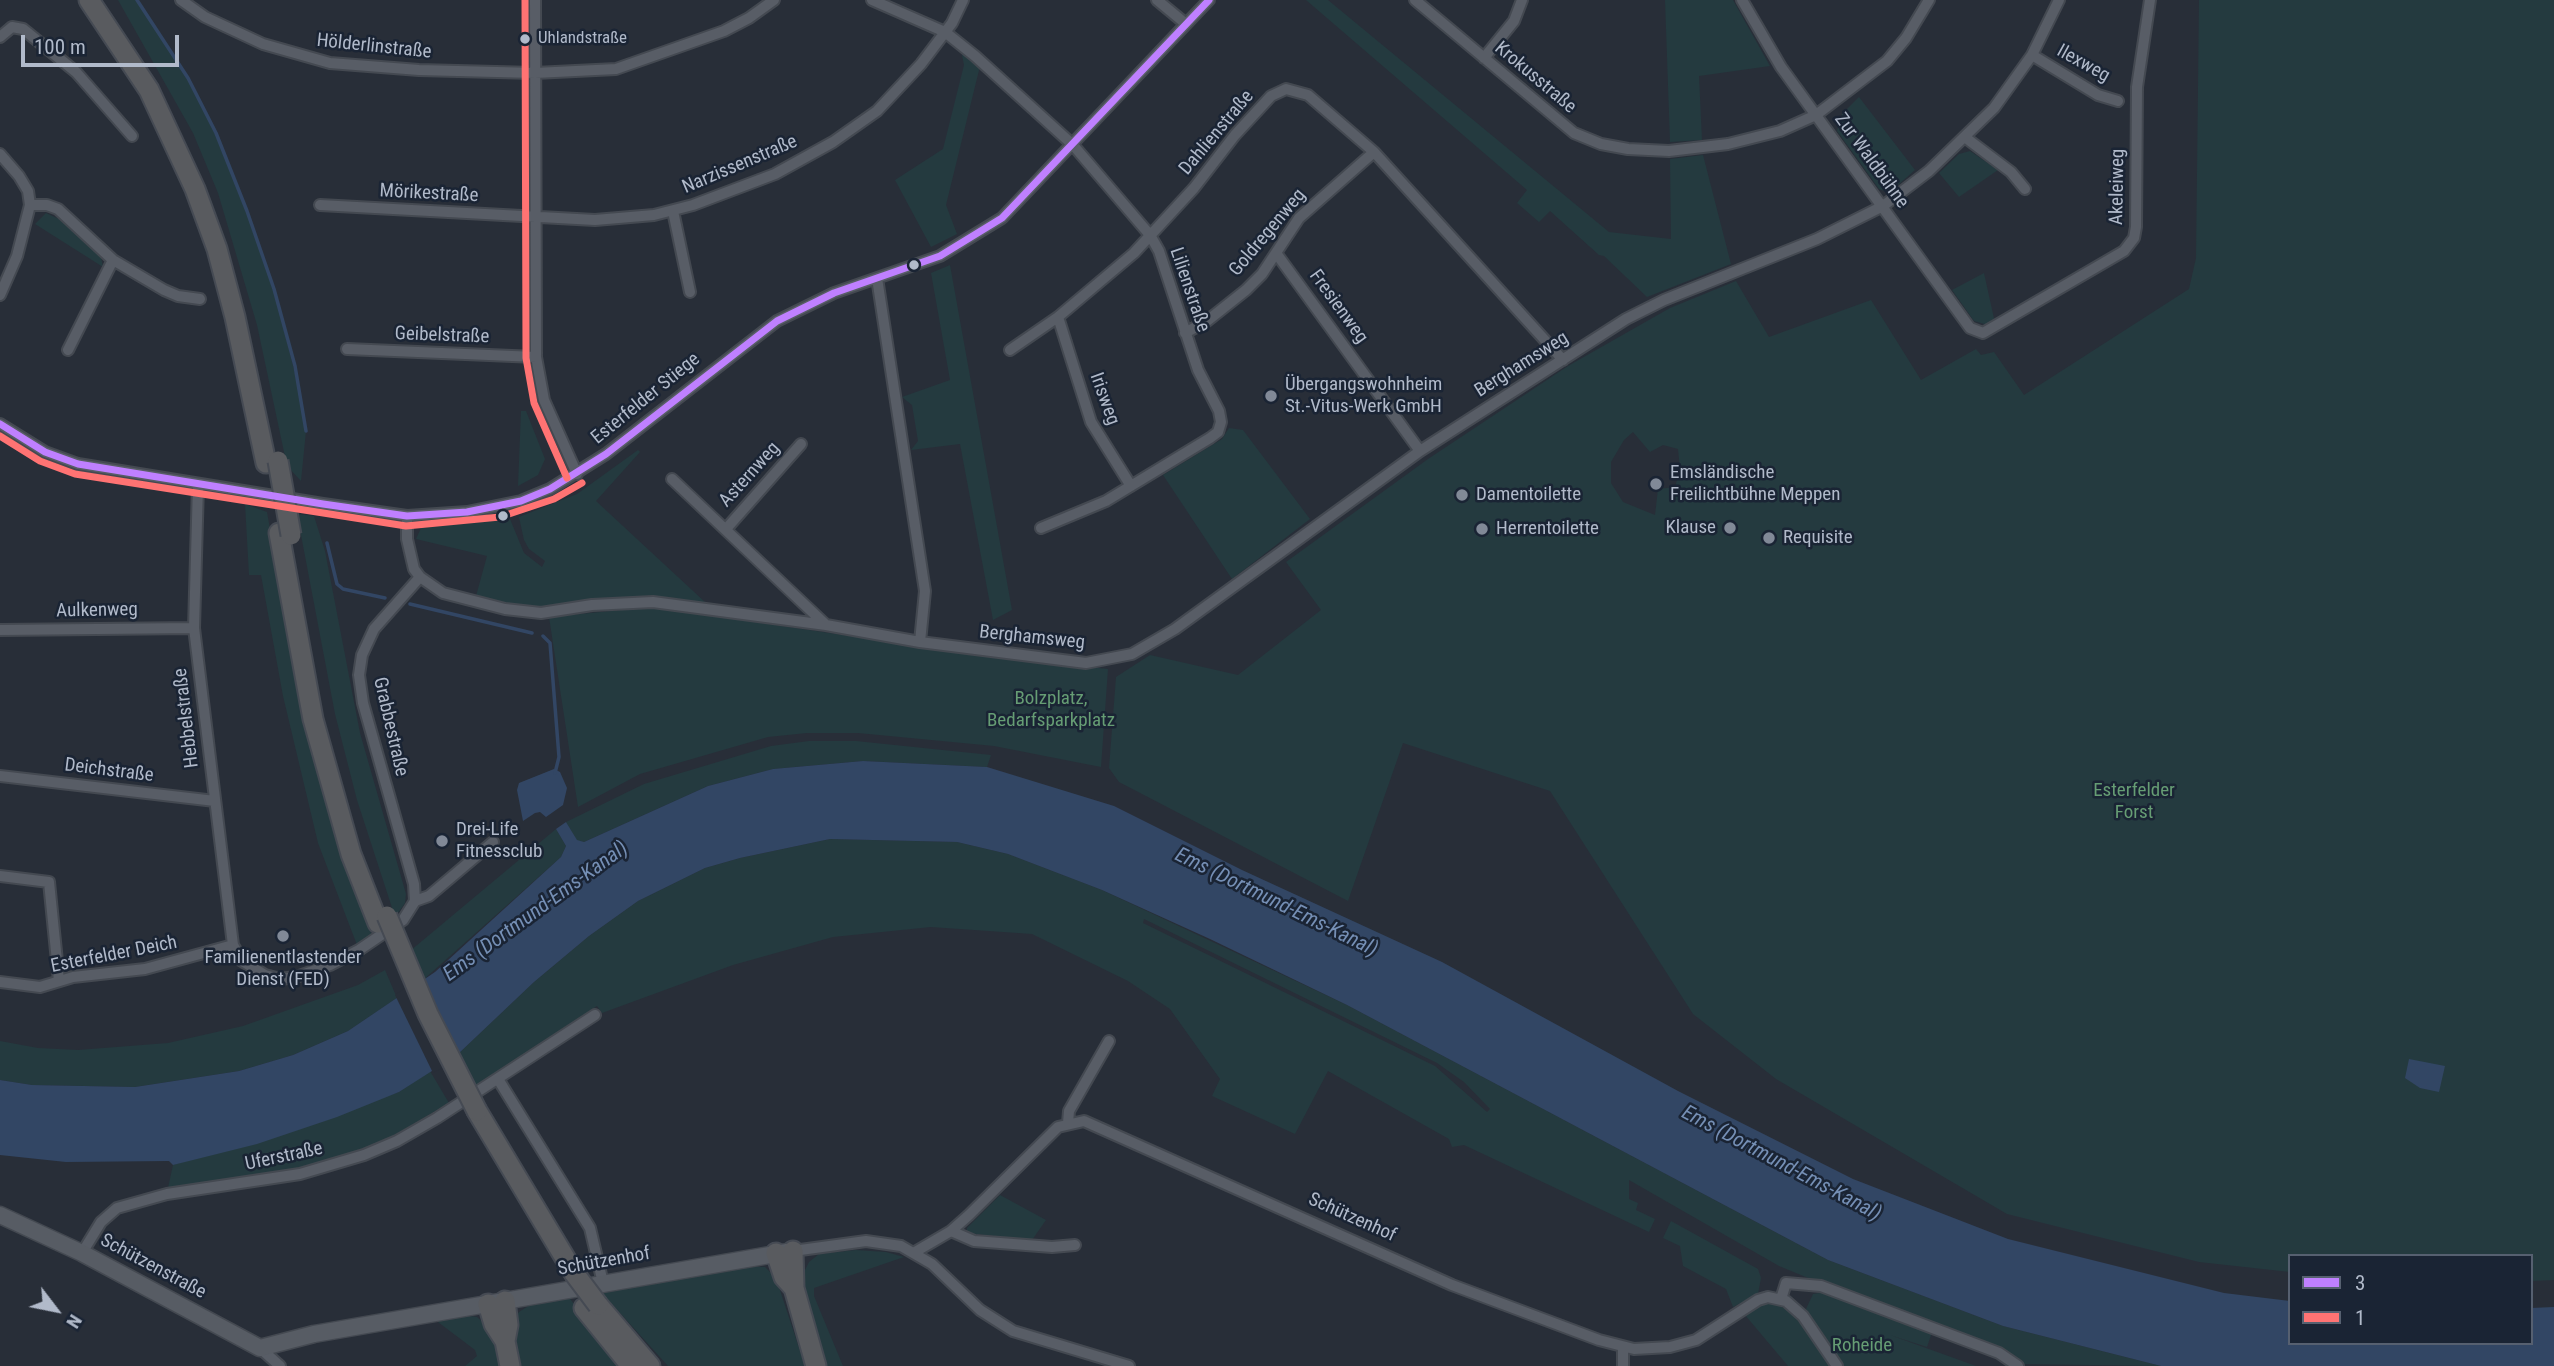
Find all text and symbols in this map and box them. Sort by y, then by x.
scale bar [24,21,182,65]
place label: Uhlandstraße [538,29,627,49]
street label: Hölderlinstraße [315,30,433,64]
marker: Uhlandstraße [518,32,532,46]
text: 100 m [34,35,86,59]
street label: Krokusstraße [1490,37,1580,119]
street label: Ilexweg [2053,40,2113,88]
street label: Dahlienstraße [1175,86,1259,180]
street label: Zur Waldbühne [1829,109,1913,213]
street label: Narzissenstraße [679,131,801,199]
street label: Akeleiweg [2106,149,2130,225]
street label: Mörikestraße [379,180,479,208]
street label: Goldregenweg [1225,185,1311,281]
street label: Lilienstraße [1164,245,1214,335]
unlabelled marker [907,258,921,272]
street label: Fresienweg [1304,266,1372,348]
street label: Geibelstraße [394,323,490,349]
street label: Berghamsweg [1471,327,1573,403]
street label: Esterfelder Stiege [587,348,705,450]
street label: Irisweg [1084,370,1124,428]
place label: Übergangswohnheim St.-Vitus-Werk GmbH [1285,374,1442,418]
marker: Übergangswohnheim St.-Vitus-Werk GmbH [1263,388,1279,404]
street label: Asternweg [715,438,785,512]
place label: Emsländische Freilichtbühne Meppen [1670,462,1840,506]
marker: Emsländische Freilichtbühne Meppen [1648,476,1664,492]
place label: Damentoilette [1476,484,1581,506]
marker: Damentoilette [1454,487,1470,503]
unlabelled marker [496,509,510,523]
place label: Klause [1665,517,1716,539]
place label: Herrentoilette [1496,518,1599,540]
marker: Klause [1722,520,1738,536]
marker: Herrentoilette [1474,521,1490,537]
place label: Requisite [1783,527,1853,549]
marker: Requisite [1761,530,1777,546]
street label: Aulkenweg [56,599,138,623]
street label: Berghamsweg [978,621,1086,655]
street label: Hebbelstraße [170,667,204,769]
street label: Grabbestraße [368,675,412,779]
park label: Bolzplatz, Bedarfsparkplatz [987,688,1115,732]
street label: Deichstraße [63,754,155,788]
park label: Esterfelder Forst [2093,780,2175,824]
place label: Drei-Life Fitnessclub [456,819,542,863]
marker: Drei-Life Fitnessclub [434,833,450,849]
water label: Ems (Dortmund-Ems-Kanal) [439,837,633,987]
water label: Ems (Dortmund-Ems-Kanal) [1171,843,1381,963]
marker: Familienentlastender Dienst (FED) [275,928,291,944]
street label: Esterfelder Deich [49,932,179,978]
place label: Familienentlastender Dienst (FED) [204,947,362,991]
water label: Ems (Dortmund-Ems-Kanal) [1677,1101,1885,1227]
street label: Uferstraße [243,1138,325,1176]
street label: Schützenhof [1305,1189,1399,1247]
street label: Schützenstraße [96,1230,210,1304]
street label: Schützenhof [556,1243,652,1281]
legend [2288,1254,2533,1345]
text: 3 [2355,1271,2365,1295]
north arrow [21,1275,91,1345]
text: 1 [2355,1306,2365,1330]
text: N [61,1310,87,1332]
park label: Roheide [1832,1335,1892,1357]

